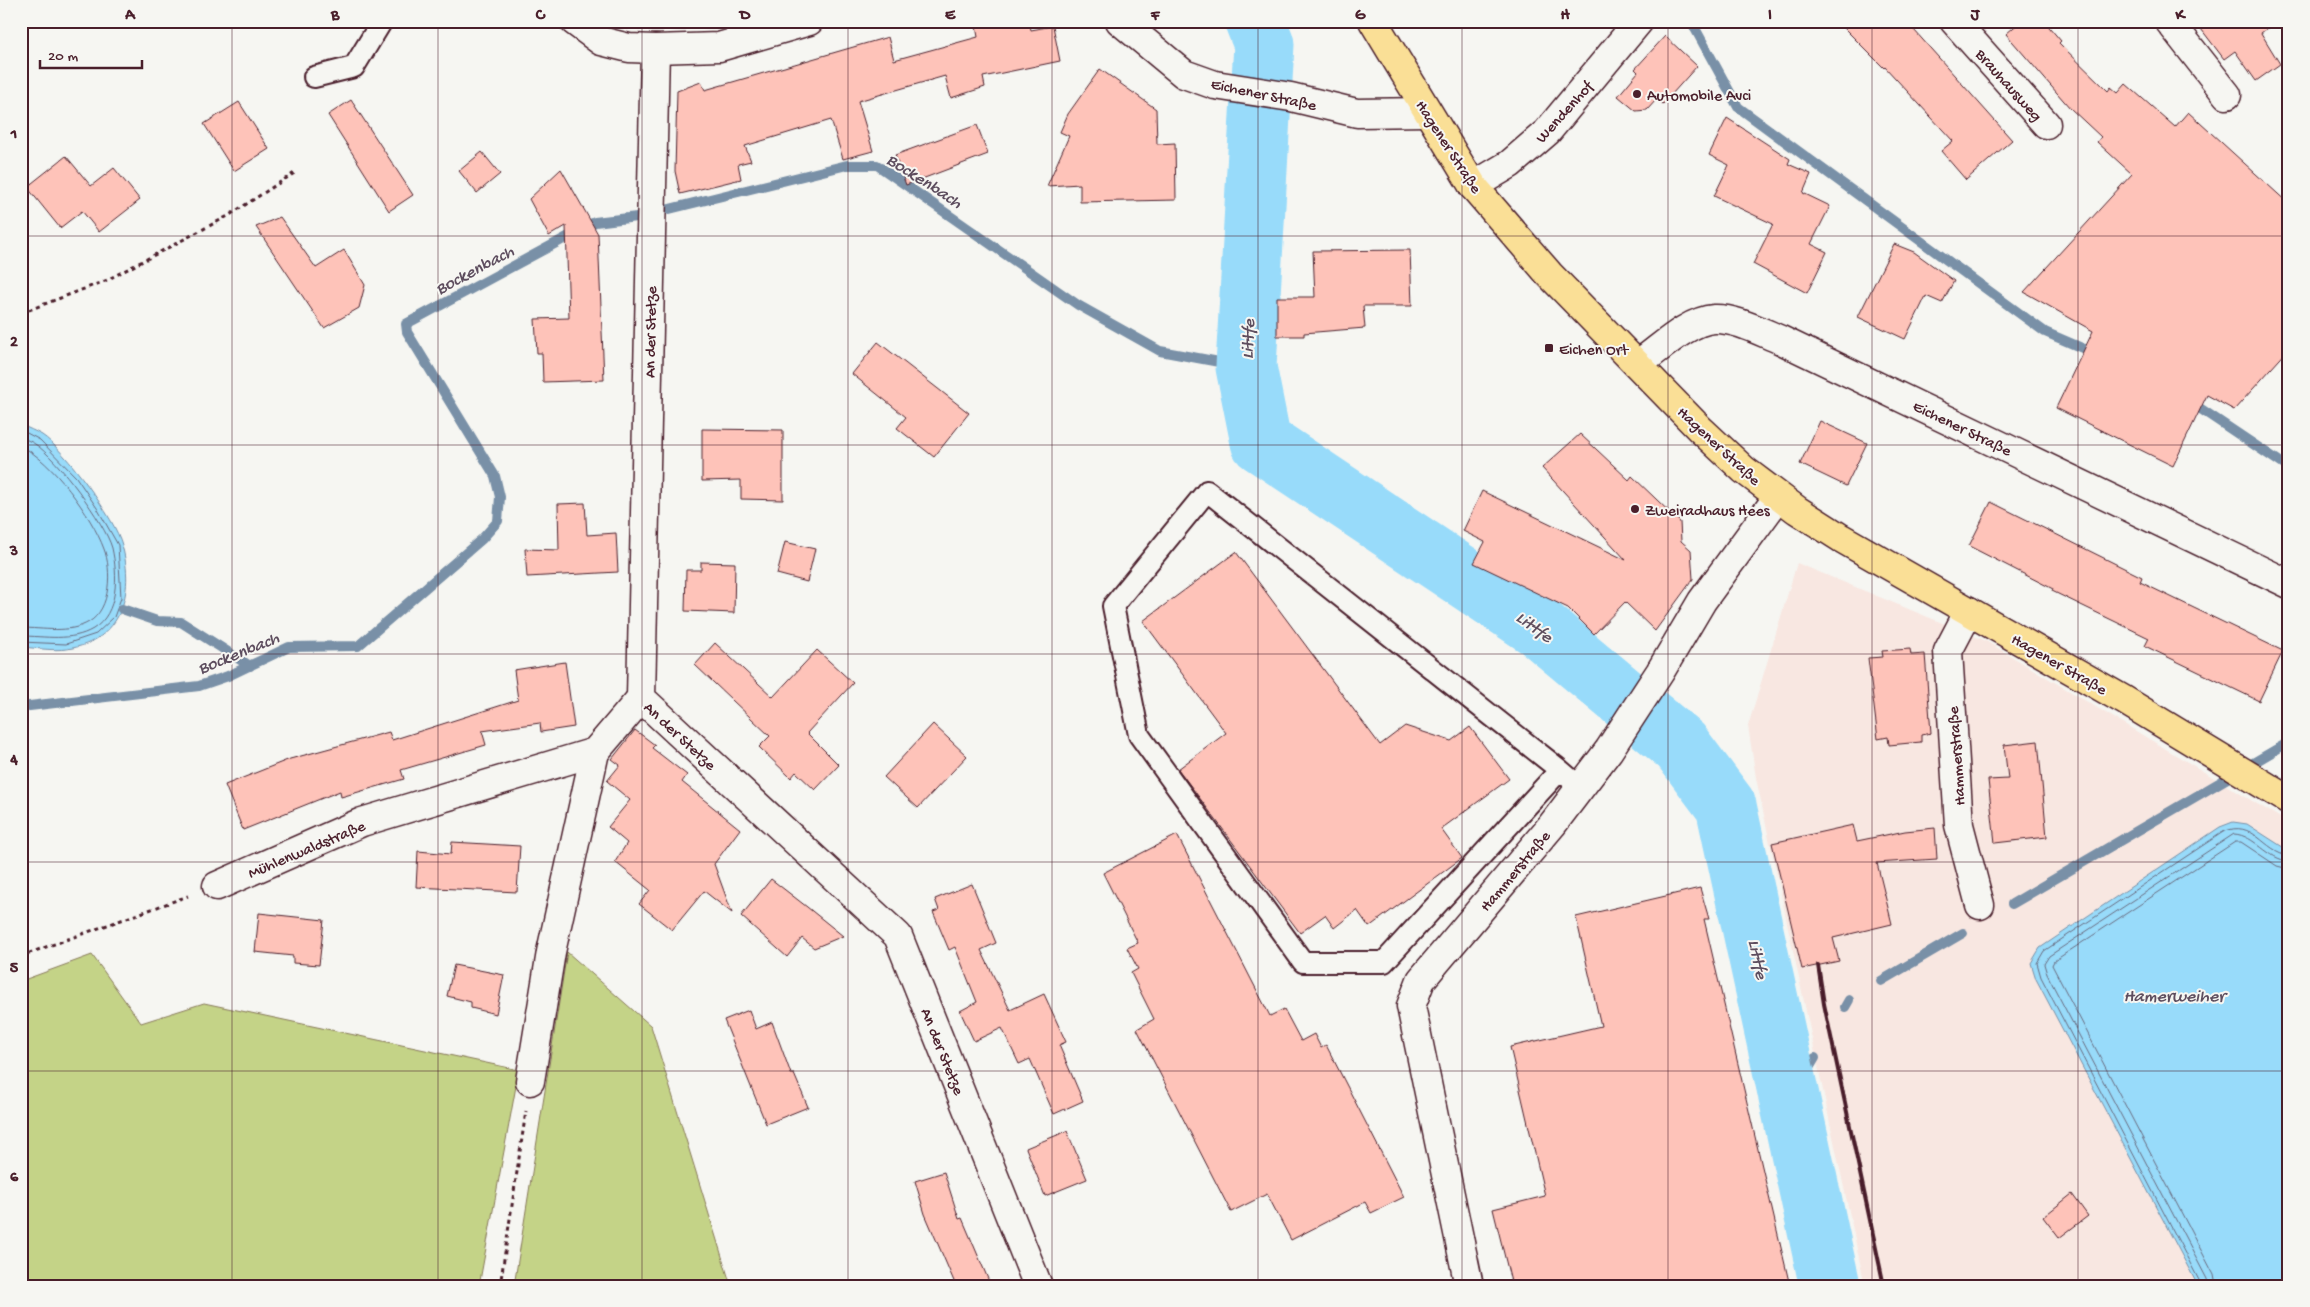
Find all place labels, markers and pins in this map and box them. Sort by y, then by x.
marker: Automobile Avci [1631,88,1643,100]
place label: Automobile Avci [1647,88,1751,107]
marker: Eichen Ort [1543,342,1555,354]
place label: Eichen Ort [1559,342,1629,361]
marker: Zweiradhaus Hees [1629,503,1641,515]
place label: Zweiradhaus Hees [1645,503,1771,522]

